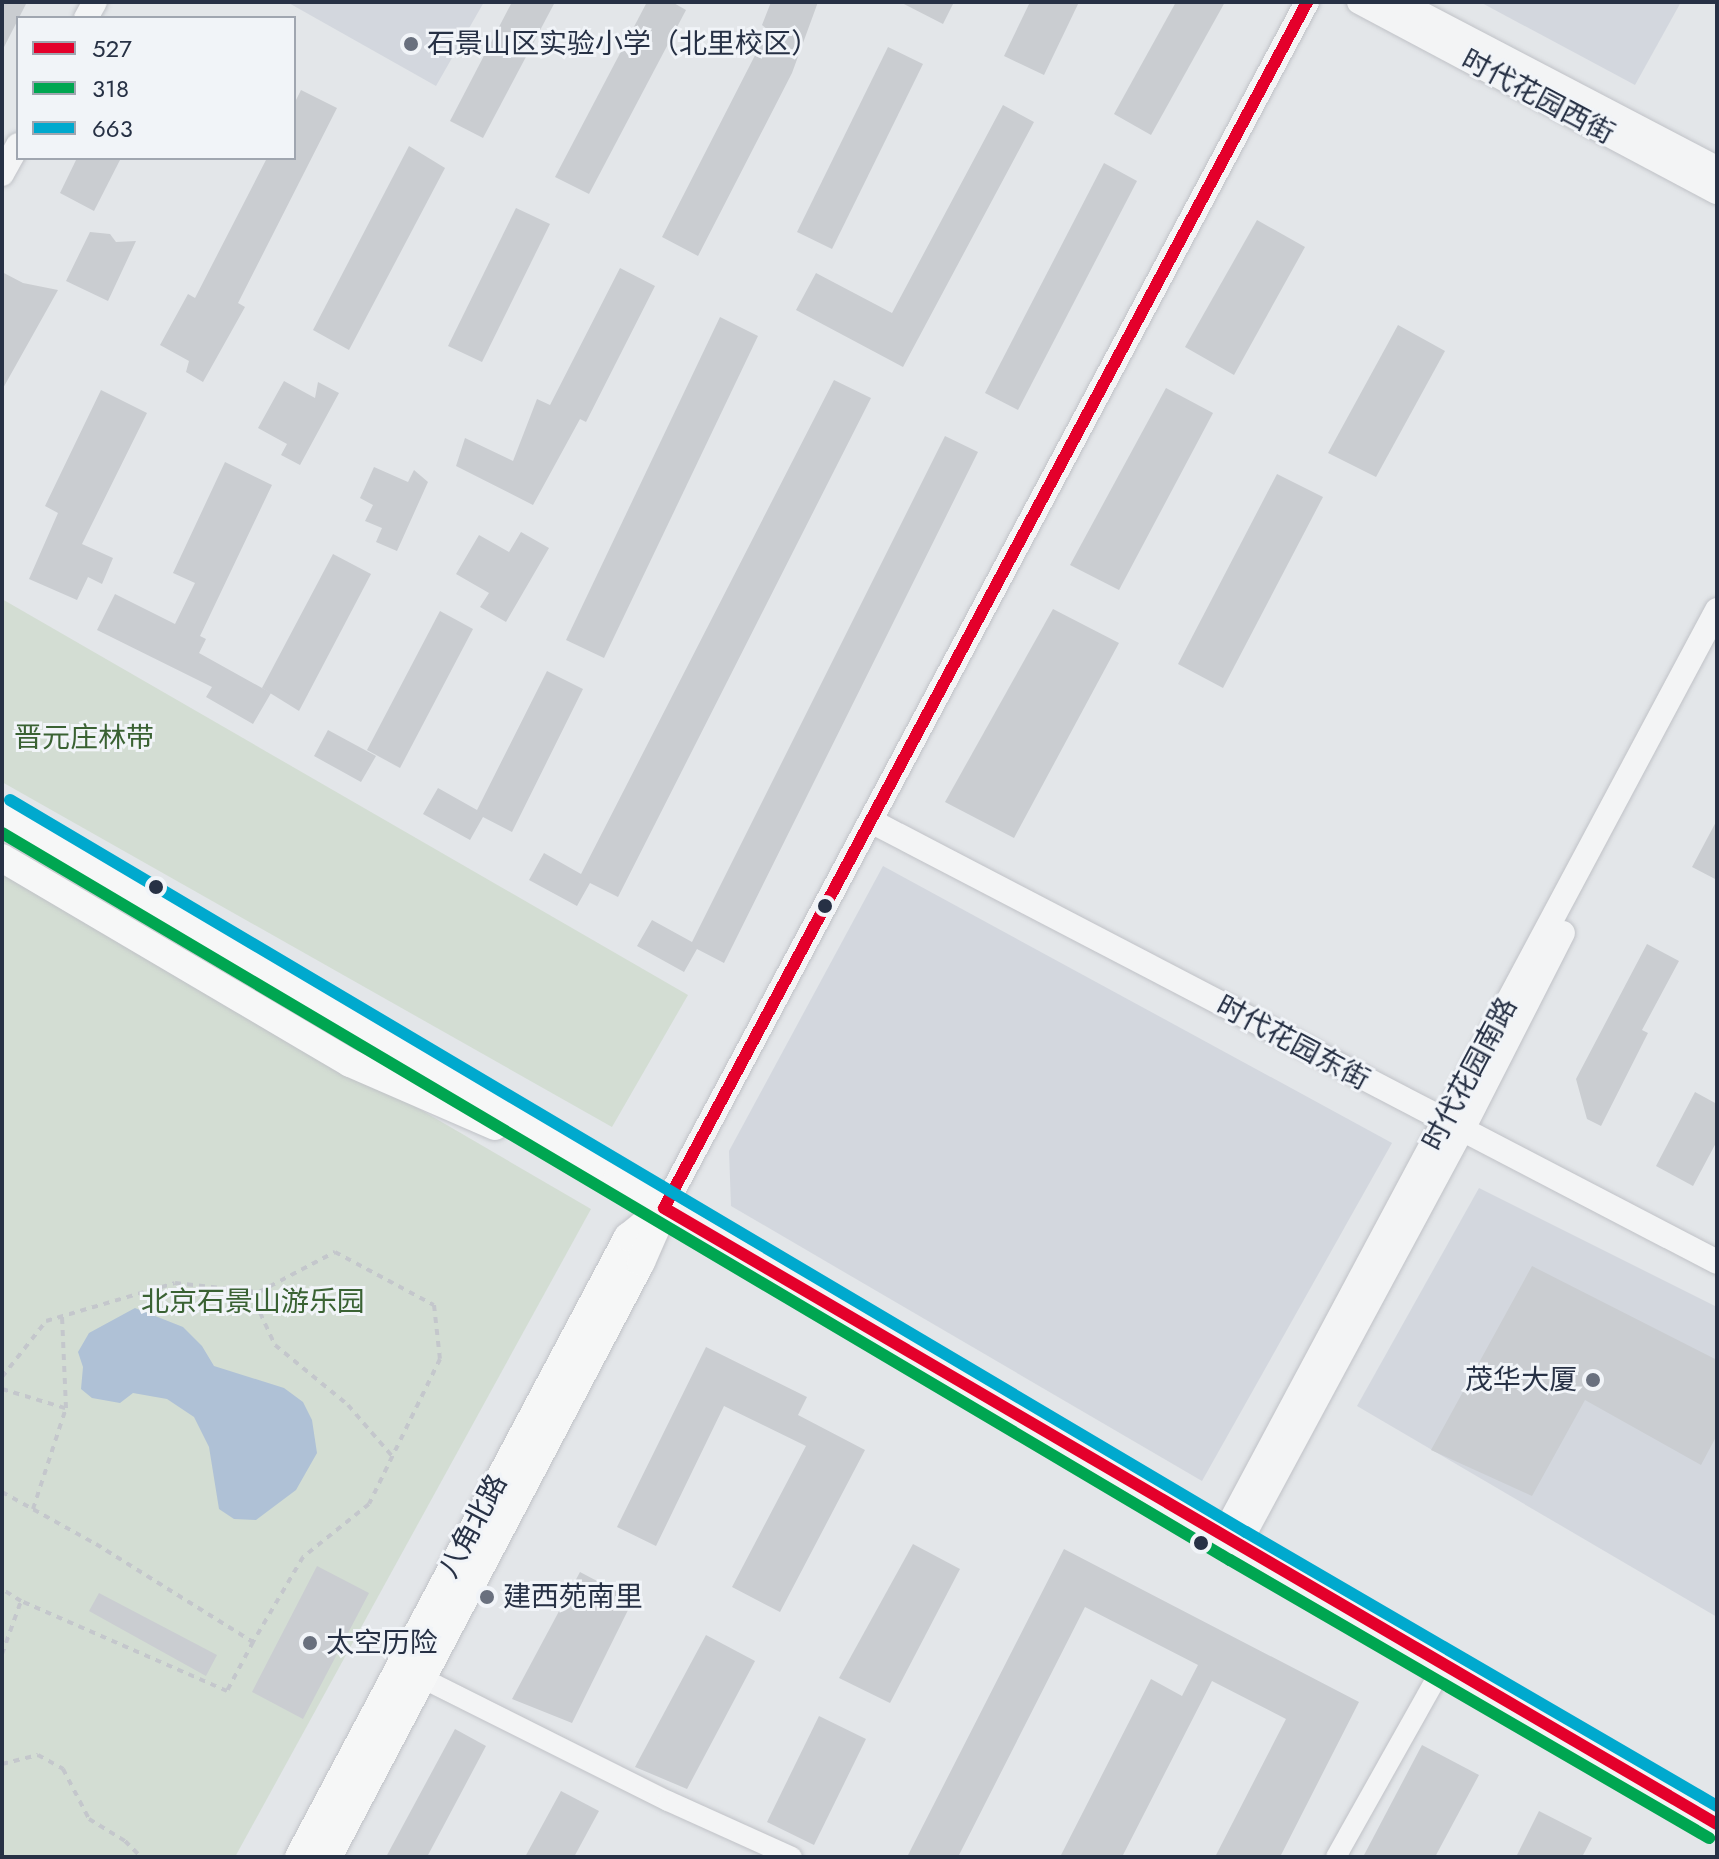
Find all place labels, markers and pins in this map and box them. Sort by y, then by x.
place label: 石景山区实验小学（北里校区） [427,27,819,61]
marker: 石景山区实验小学（北里校区） [402,35,420,53]
unlabelled marker [148,879,164,895]
unlabelled marker [817,898,833,914]
place label: 茂华大厦 [1465,1363,1577,1397]
marker: 茂华大厦 [1584,1371,1602,1389]
unlabelled marker [1193,1535,1209,1551]
place label: 建西苑南里 [503,1580,643,1614]
marker: 建西苑南里 [478,1588,496,1606]
place label: 太空历险 [326,1626,438,1660]
marker: 太空历险 [301,1634,319,1652]

